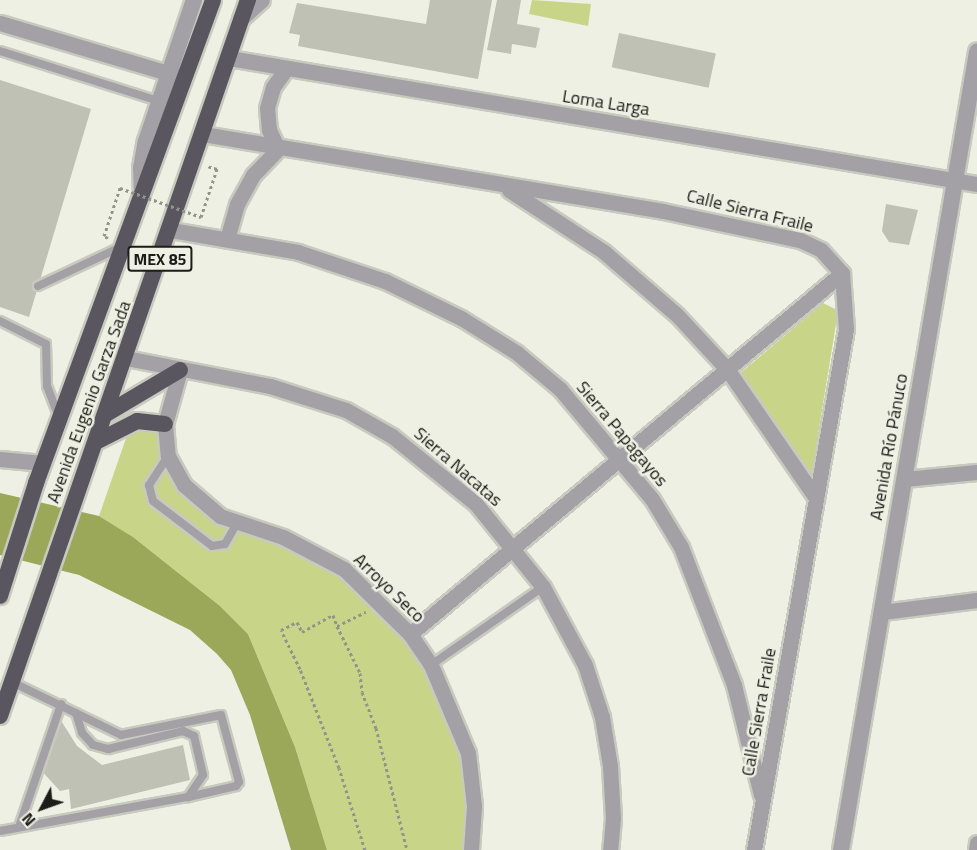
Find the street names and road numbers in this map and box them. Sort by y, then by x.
street label: Loma Larga [561,85,651,121]
street label: Calle Sierra Fraile [684,185,816,237]
road number: MEX 85 [127,246,193,272]
street label: Avenida Eugenio Garza Sada [42,298,136,506]
street label: Avenida Río Pánuco [865,372,913,522]
street label: Sierra Papagayos [572,377,672,491]
street label: Sierra Nacatas [409,423,507,511]
street label: Arroyo Seco [349,549,429,627]
street label: Calle Sierra Fraile [737,646,781,778]

